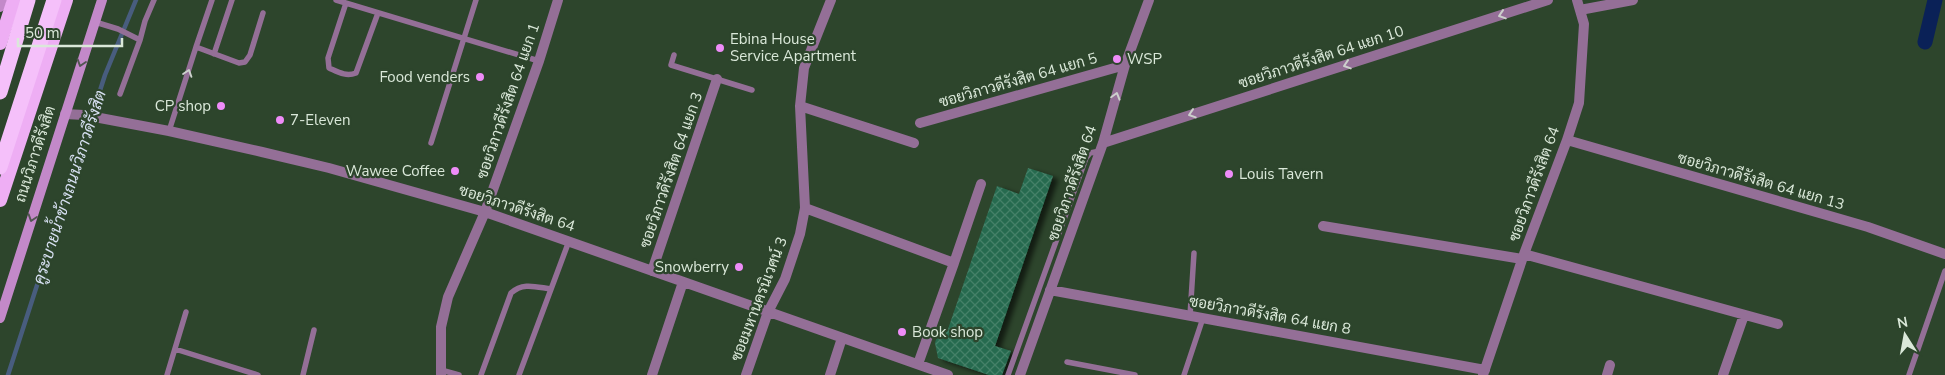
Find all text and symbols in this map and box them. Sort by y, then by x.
one-way arrow [1498,9,1506,19]
scale bar [18,15,121,47]
street label: ซอยวิภาวดีรังสิต 64 แยก 1 [472,20,544,182]
street label: ซอยวิภาวดีรังสิต 64 แยก 10 [1236,21,1406,93]
text: 50 m [25,23,60,43]
place label: Ebina House Service Apartment [730,29,857,66]
marker: Ebina House Service Apartment [714,42,726,54]
street label: ซอยวิภาวดีรังสิต 64 แยก 5 [937,48,1099,112]
place label: WSP [1127,49,1163,69]
marker: WSP [1111,53,1123,65]
one-way arrow [77,58,87,67]
one-way arrow [1343,59,1352,69]
place label: Food venders [379,67,470,87]
one-way arrow [182,69,192,77]
marker: Food venders [474,71,486,83]
water label: คูระบายน้ำข้างถนนวิภาวดีรังสิต [24,86,112,287]
street label: ซอยวิภาวดีรังสิต 64 แยก 3 [635,89,707,251]
one-way arrow [1111,92,1121,101]
place label: CP shop [155,96,211,116]
marker: CP shop [215,100,227,112]
street label: ถนนวิภาวดีรังสิต [10,103,60,205]
one-way arrow [1189,109,1197,119]
place label: 7-Eleven [290,110,350,130]
marker: 7-Eleven [274,114,286,126]
street label: ซอยวิภาวดีรังสิต 64 [1043,122,1101,244]
street label: ซอยวิภาวดีรังสิต 64 [1504,124,1564,244]
street label: ซอยวิภาวดีรังสิต 64 แยก 13 [1675,148,1847,214]
place label: Wawee Coffee [346,161,445,181]
place label: Louis Tavern [1239,164,1324,184]
marker: Wawee Coffee [449,165,461,177]
marker: Louis Tavern [1223,168,1235,180]
street label: ซอยวิภาวดีรังสิต 64 [456,180,578,236]
one-way arrow [27,213,37,221]
street label: ซอยมหานครนิเวศน์ 3 [726,234,792,364]
place label: Snowberry [655,257,729,277]
marker: Snowberry [733,261,745,273]
street label: ซอยวิภาวดีรังสิต 64 แยก 8 [1188,291,1352,339]
north arrow [1880,310,1930,360]
text: N [1896,312,1910,333]
place label: Book shop [912,322,983,342]
marker: Book shop [896,326,908,338]

